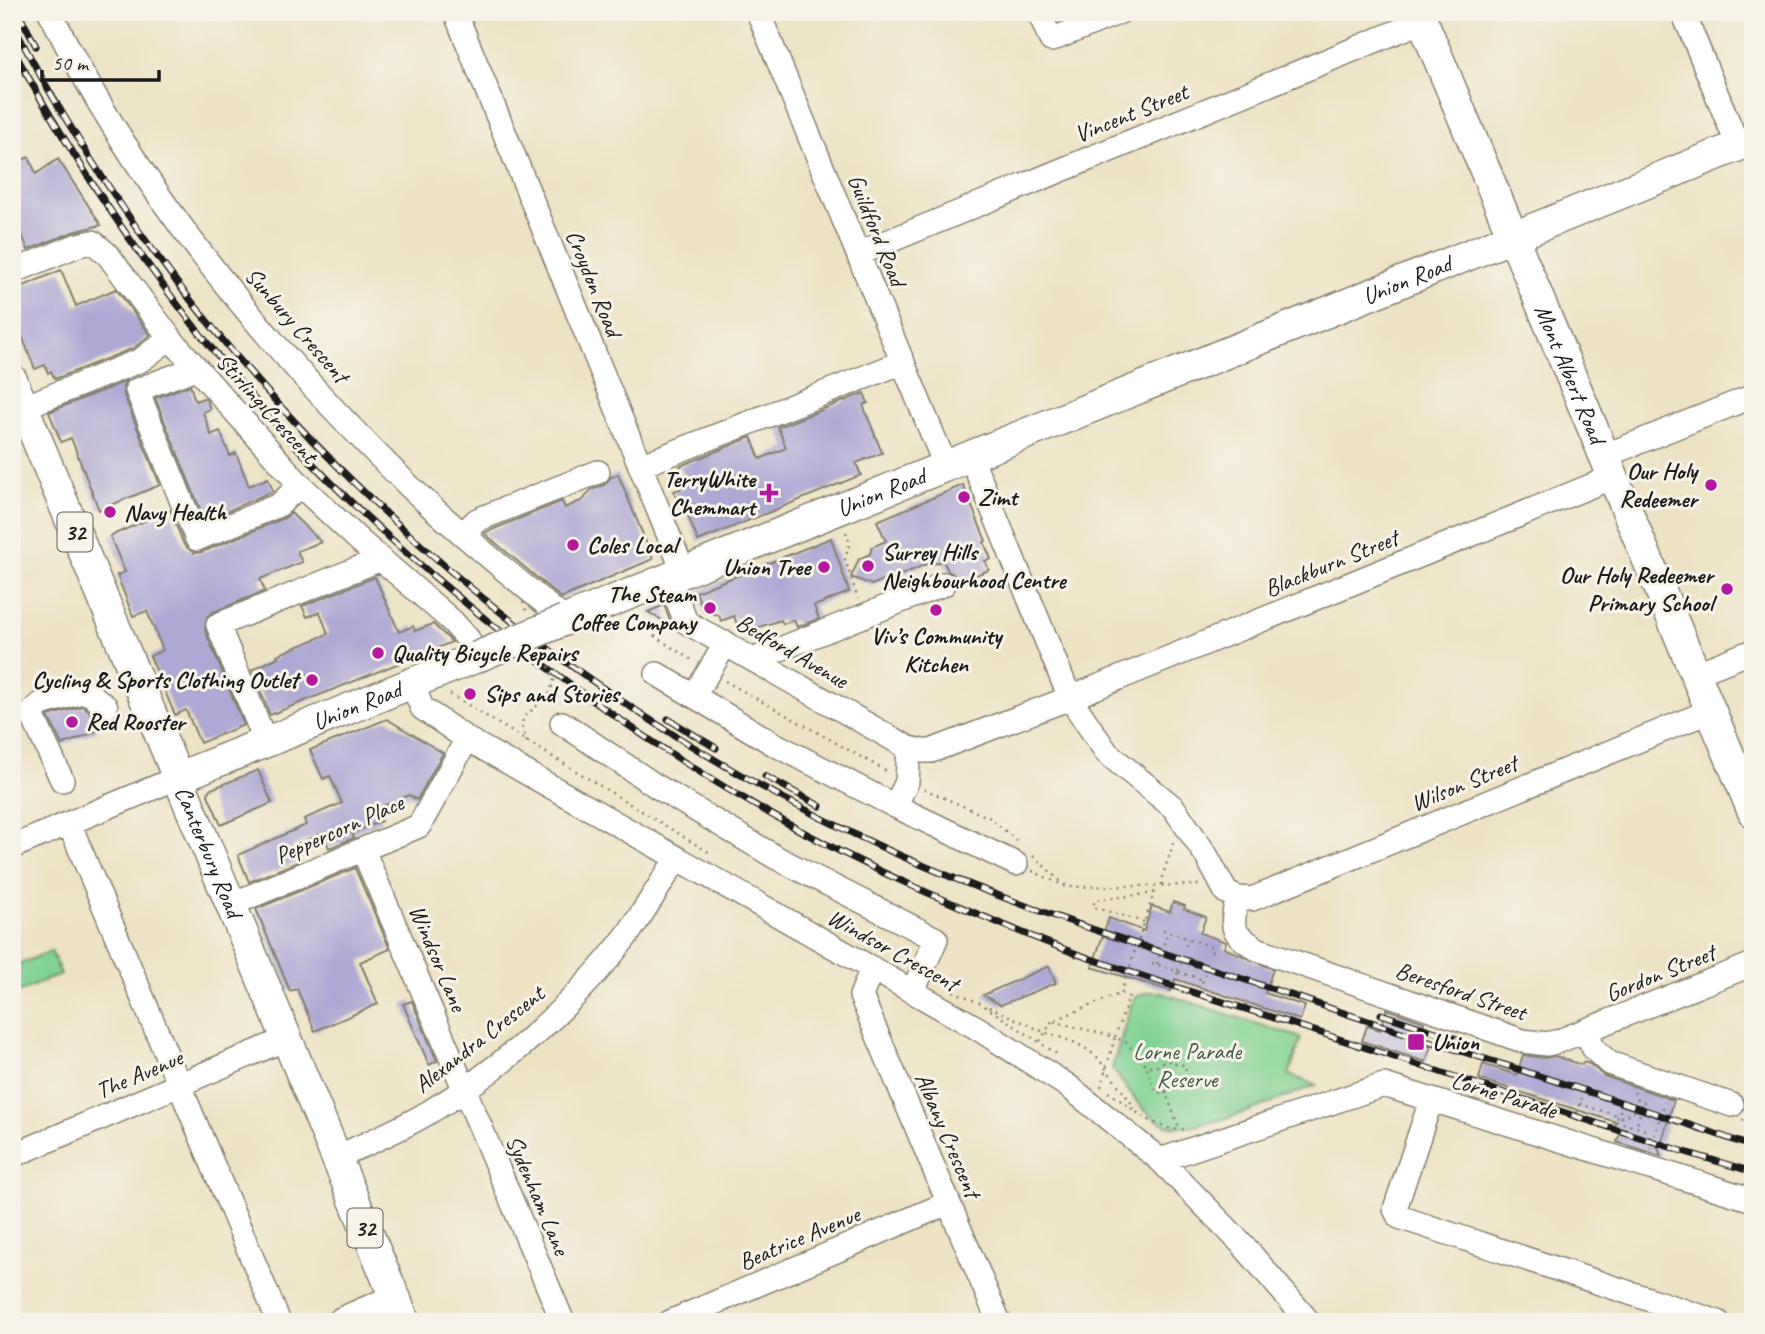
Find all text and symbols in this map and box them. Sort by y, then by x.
scale bar [42,38,159,82]
text: 50 m [52,50,90,76]
street label: Vincent Street [1070,76,1194,149]
street label: Guildford Road [841,170,914,294]
street label: Croydon Road [559,225,630,344]
street label: Union Road [1358,247,1459,311]
street label: Sunbury Crescent [238,261,358,391]
street label: Mont Albert Road [1528,300,1614,451]
street label: Stirling Crescent [210,347,326,471]
place label: Our Holy Redeemer [1619,456,1700,514]
street label: Union Road [832,460,933,524]
place label: TerryWhite Chemmart [663,464,758,522]
marker: Our Holy Redeemer [1703,477,1719,493]
place label: Zimt [978,482,1020,512]
marker: TerryWhite Chemmart [761,485,777,501]
marker: Zimt [956,489,972,505]
place label: Navy Health [124,497,227,527]
marker: Navy Health [102,504,118,520]
road number: 32 [57,512,92,552]
street label: Blackburn Street [1260,521,1405,603]
place label: Coles Local [587,530,681,560]
marker: Coles Local [565,537,581,553]
place label: Surrey Hills Neighbourhood Centre [882,537,1068,595]
place label: Union Tree [723,552,812,582]
marker: Surrey Hills Neighbourhood Centre [860,558,876,574]
marker: Union Tree [816,559,832,575]
place label: Our Holy Redeemer Primary School [1560,560,1718,618]
place label: The Steam Coffee Company [570,579,699,637]
marker: Our Holy Redeemer Primary School [1719,581,1735,597]
marker: The Steam Coffee Company [702,600,718,616]
marker: Viv’s Community Kitchen [928,602,944,618]
street label: Bedford Avenue [731,607,855,696]
place label: Viv’s Community Kitchen [871,621,1004,679]
place label: Quality Bicycle Repairs [392,638,580,668]
marker: Quality Bicycle Repairs [370,645,386,661]
place label: Cycling & Sports Clothing Outlet [32,665,302,695]
marker: Cycling & Sports Clothing Outlet [304,672,320,688]
street label: Union Road [308,673,409,737]
place label: Sips and Stories [484,679,622,709]
marker: Sips and Stories [462,686,478,702]
place label: Red Rooster [86,707,187,737]
marker: Red Rooster [64,714,80,730]
street label: Wilson Street [1406,747,1524,818]
street label: Canterbury Road [168,782,251,925]
street label: Peppercorn Place [270,786,410,871]
street label: Windsor Lane [402,900,475,1018]
street label: Windsor Crescent [822,902,966,1000]
street label: Gordon Street [1601,936,1722,1009]
street label: Beresford Street [1392,955,1532,1028]
street label: Alexandra Crescent [408,978,552,1099]
place label: Union [1432,1027,1480,1057]
marker: Union [1406,1032,1426,1052]
park label: Lorne Parade Reserve [1133,1036,1243,1094]
street label: The Avenue [91,1041,189,1106]
street label: Lorne Parade [1448,1065,1562,1126]
street label: Albany Crescent [908,1068,989,1205]
street label: Sydenham Lane [499,1130,578,1262]
street label: Beatrice Avenue [734,1198,866,1277]
road number: 32 [348,1208,382,1247]

